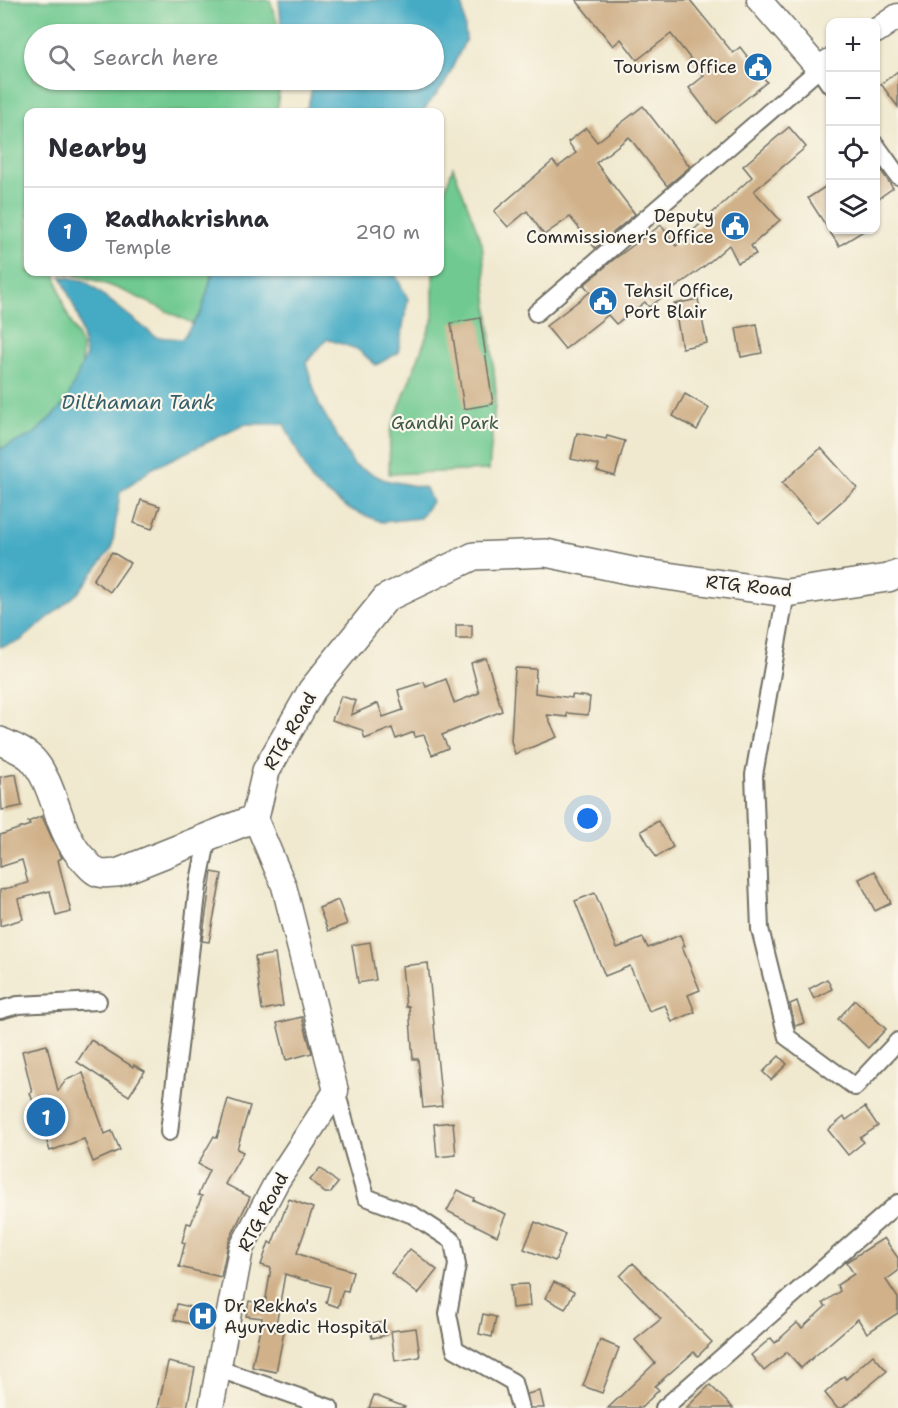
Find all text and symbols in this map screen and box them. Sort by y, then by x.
map controls [826,18,880,234]
button: + [826,18,880,72]
search box [24,24,444,90]
icon: search [45,41,78,74]
text: Search here [93,43,219,72]
public building icon: Tourism Office [742,51,774,83]
place label: Tourism Office [613,55,737,79]
button: − [826,72,880,126]
button: locate [826,126,880,180]
text: Nearby [48,130,147,165]
button: layers [826,180,880,234]
place label: Deputy Commissioner's Office [526,204,714,249]
text: Radhakrishna [105,205,269,234]
public building icon: Deputy Commissioner's Office [719,210,751,242]
text: 1 [63,219,72,245]
text: 290 m [355,219,420,245]
text: Temple [105,234,172,260]
place label: Tehsil Office, Port Blair [624,279,734,324]
public building icon: Tehsil Office, Port Blair [587,285,619,317]
water label: Dilthaman Tank [61,389,215,415]
park label: Gandhi Park [391,411,499,435]
street label: RTG Road [705,570,793,602]
street label: RTG Road [258,688,322,774]
your location [573,804,602,833]
pin: 1 [26,1094,66,1140]
street label: RTG Road [232,1168,294,1256]
place label: Dr. Rekha's Ayurvedic Hospital [224,1294,388,1339]
hospital icon: Dr. Rekha's Ayurvedic Hospital [187,1300,219,1332]

